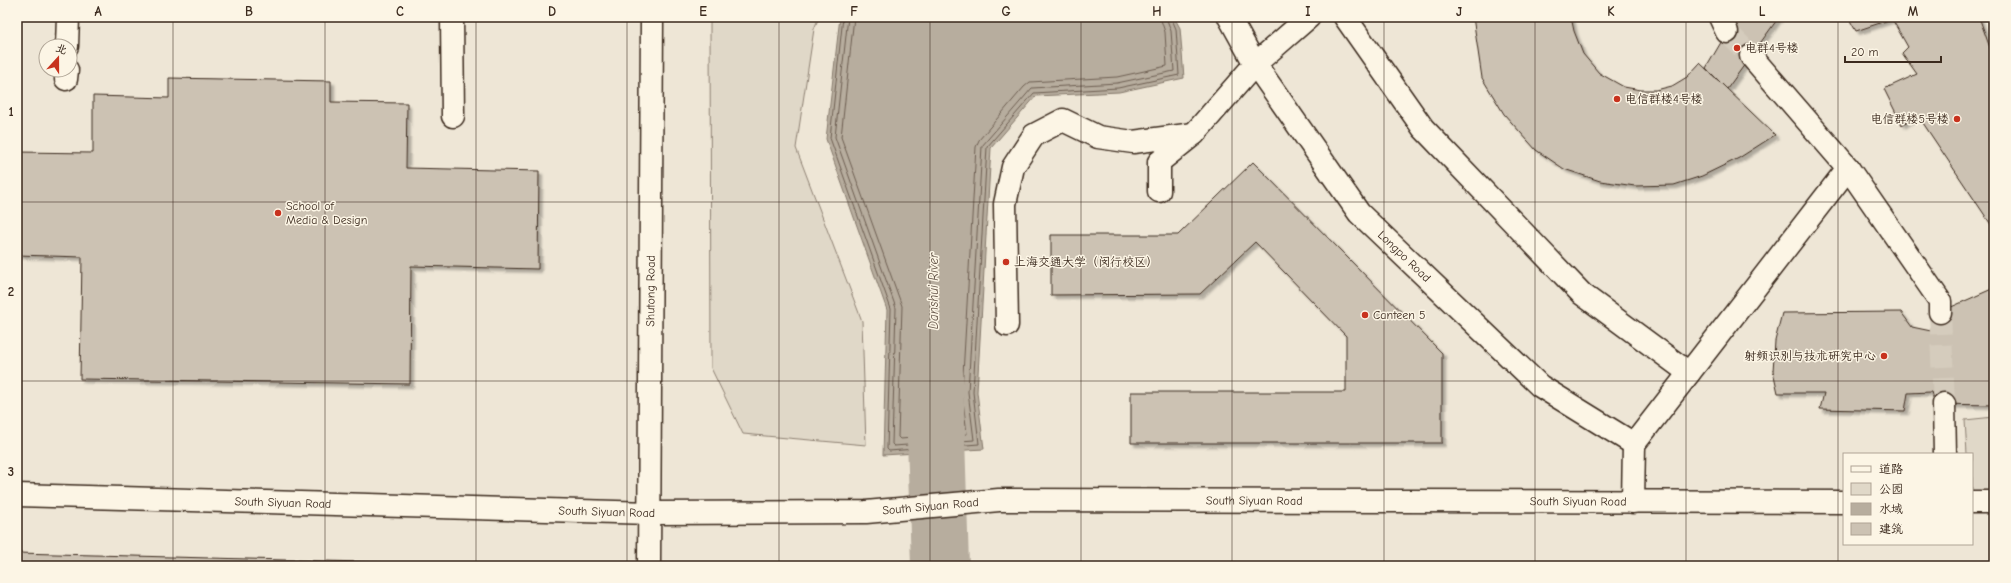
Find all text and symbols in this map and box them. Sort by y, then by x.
text: A [94,4,102,19]
text: B [245,4,253,19]
text: C [396,4,404,19]
text: D [548,4,556,19]
text: E [699,4,707,19]
text: F [850,4,858,19]
text: G [1001,4,1011,19]
text: H [1152,4,1162,19]
text: I [1305,4,1311,19]
text: J [1456,4,1462,19]
text: K [1607,4,1615,19]
text: L [1759,4,1766,19]
text: M [1908,4,1919,19]
north arrow [38,38,78,78]
scale bar [1845,38,1941,64]
text: 北 [54,41,69,57]
place label: 电群4号楼 [1745,41,1799,55]
marker: 电群4号楼 [1732,43,1742,53]
text: 20 m [1851,45,1879,59]
place label: 电信群楼4号楼 [1625,92,1703,106]
marker: 电信群楼4号楼 [1612,94,1622,104]
text: 1 [8,104,14,119]
place label: 电信群楼5号楼 [1870,112,1949,126]
marker: 电信群楼5号楼 [1952,114,1962,124]
place label: School of Media & Design [286,199,367,227]
marker: School of Media & Design [273,208,283,218]
street label: Longpo Road [1375,228,1434,285]
water label: Danshui River [926,252,941,329]
street label: Shutong Road [643,255,658,327]
place label: 上海交通大学（闵行校区） [1014,255,1158,269]
marker: 上海交通大学（闵行校区） [1001,257,1011,267]
text: 2 [8,284,14,299]
place label: Canteen 5 [1373,308,1425,322]
marker: Canteen 5 [1360,310,1370,320]
place label: 射频识别与技术研究中心 [1744,349,1876,363]
marker: 射频识别与技术研究中心 [1879,351,1889,361]
legend [1843,453,1973,545]
text: 道路 [1879,462,1903,476]
text: 3 [8,464,14,479]
text: 公园 [1879,482,1903,496]
street label: South Siyuan Road [1206,493,1303,508]
street label: South Siyuan Road [234,494,331,511]
street label: South Siyuan Road [1530,494,1627,508]
street label: South Siyuan Road [882,495,979,517]
text: 水域 [1879,502,1903,516]
street label: South Siyuan Road [558,503,655,520]
text: 建筑 [1879,522,1903,536]

